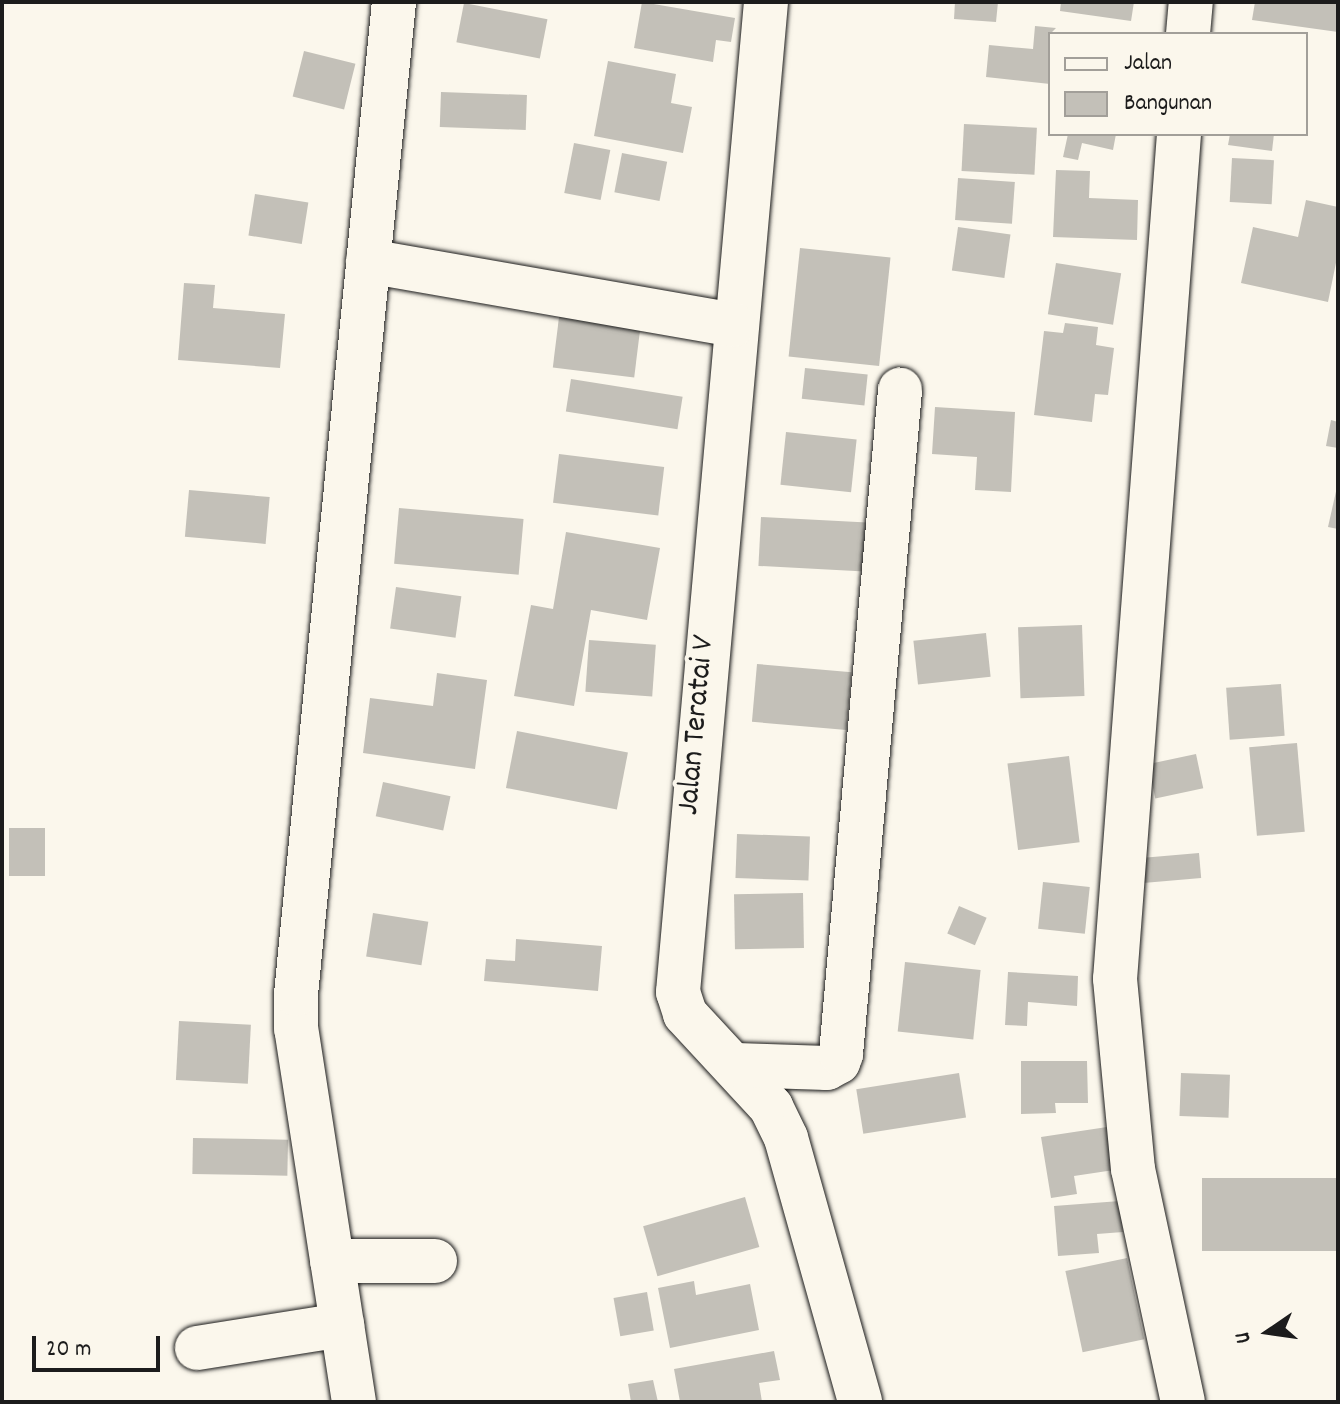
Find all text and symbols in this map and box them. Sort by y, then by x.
legend [1048,32,1308,136]
text: Jalan [1124,47,1172,81]
text: Bangunan [1124,87,1212,121]
street label: Jalan Teratai V [671,633,725,817]
north arrow [1228,1292,1308,1372]
scale bar [36,1320,164,1370]
text: U [1228,1329,1260,1346]
text: 20 m [46,1333,92,1367]

